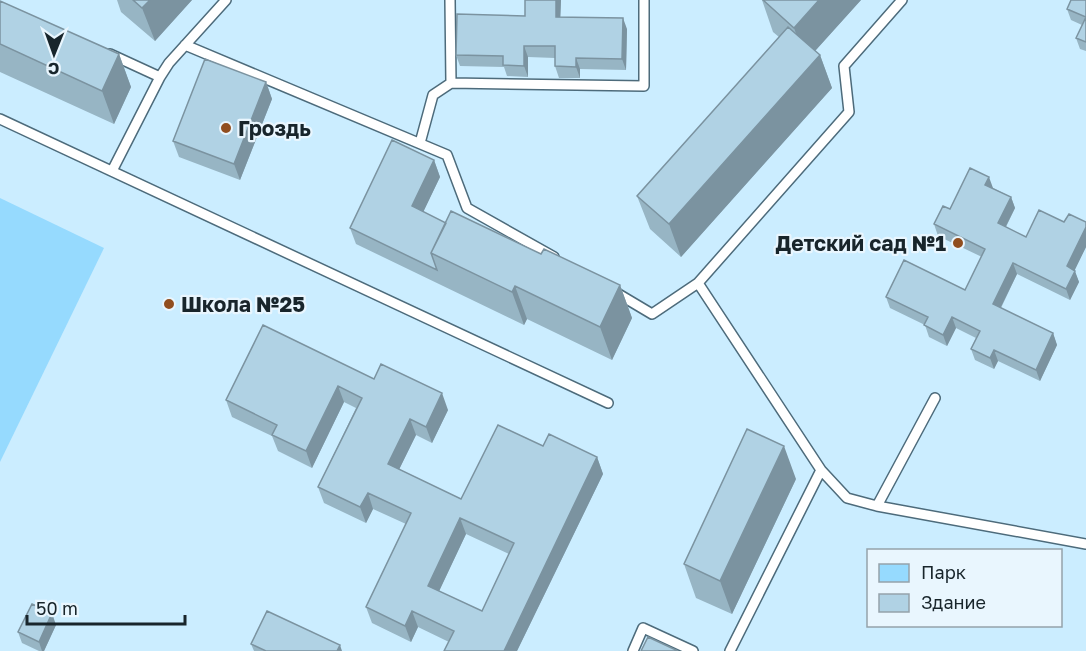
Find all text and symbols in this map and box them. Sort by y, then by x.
north arrow [24,24,84,84]
text: С [48,59,60,79]
place label: Гроздь [238,115,311,141]
marker: Гроздь [219,121,233,135]
place label: Детский сад №1 [775,230,946,256]
marker: Детский сад №1 [951,236,965,250]
place label: Школа №25 [181,291,305,317]
marker: Школа №25 [162,297,176,311]
legend [867,549,1062,627]
text: Парк [921,561,966,583]
scale bar [27,588,184,626]
text: Здание [921,591,986,613]
text: 50 m [36,597,78,619]

